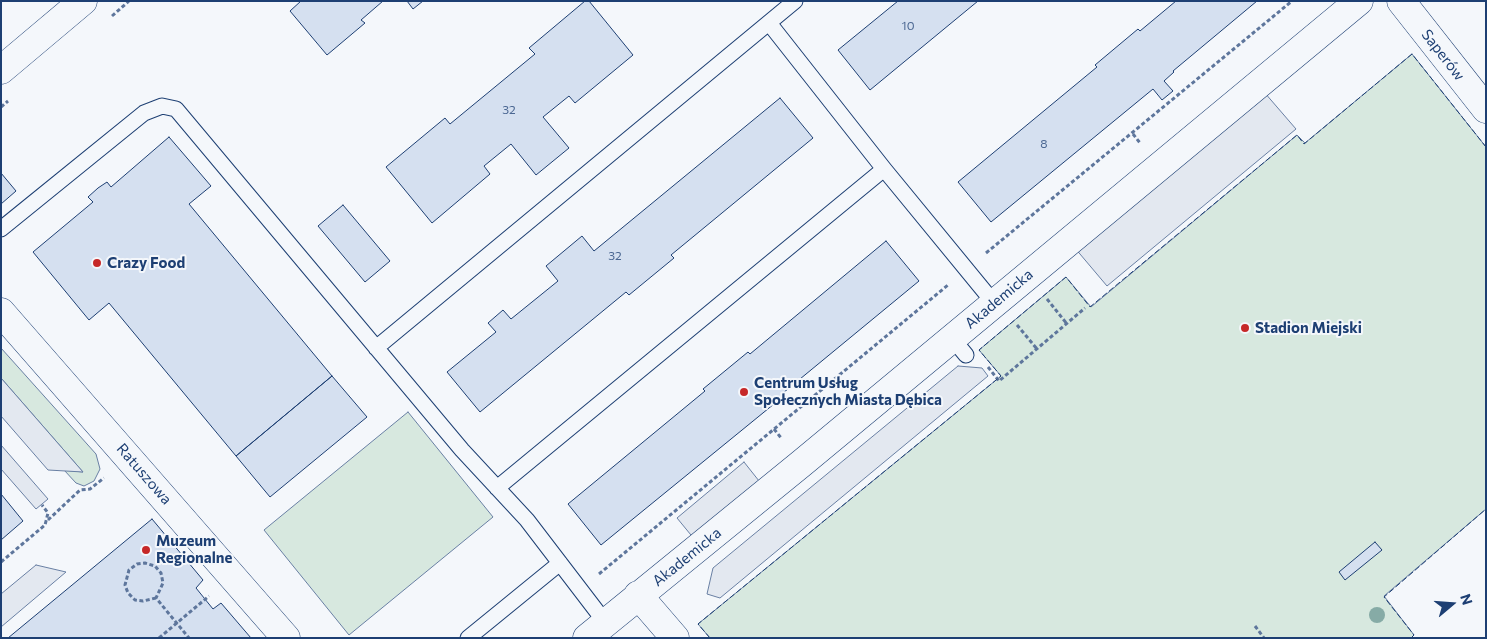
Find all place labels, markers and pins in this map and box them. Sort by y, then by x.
place label: Crazy Food [107,254,185,272]
marker: Crazy Food [91,257,103,269]
place label: Stadion Miejski [1255,319,1362,337]
marker: Stadion Miejski [1239,322,1251,334]
place label: Centrum Usług Społecznych Miasta Dębica [754,374,942,409]
marker: Centrum Usług Społecznych Miasta Dębica [738,386,750,398]
place label: Muzeum Regionalne [156,532,232,567]
marker: Muzeum Regionalne [140,544,152,556]

